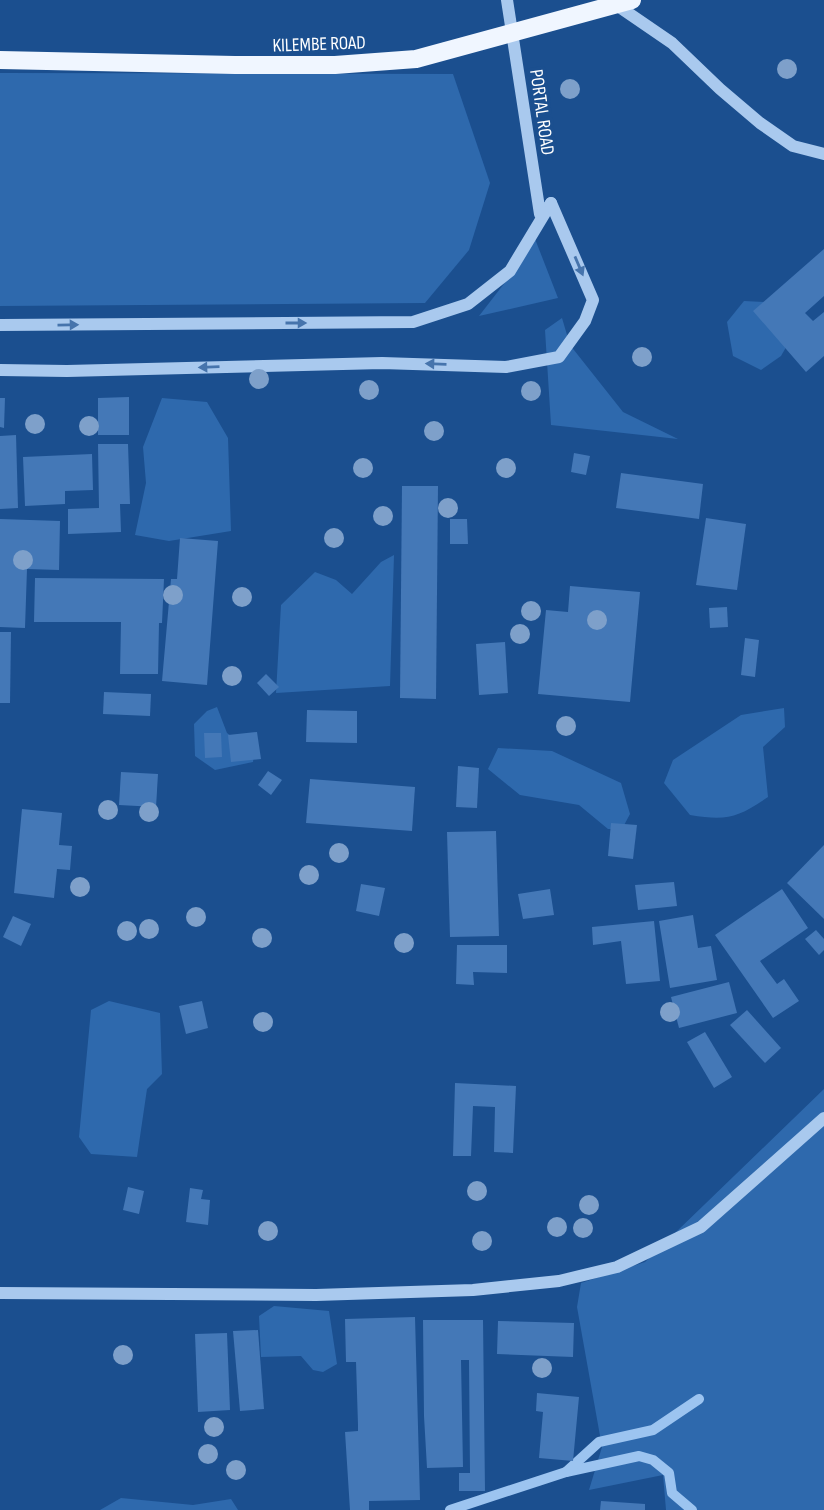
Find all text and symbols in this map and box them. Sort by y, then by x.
street label: KILEMBE ROAD [272,31,366,58]
street label: PORTAL ROAD [524,68,559,157]
one-way arrow [573,256,585,276]
one-way arrow [285,317,307,329]
one-way arrow [57,319,79,331]
one-way arrow [425,359,447,370]
one-way arrow [197,362,219,373]

